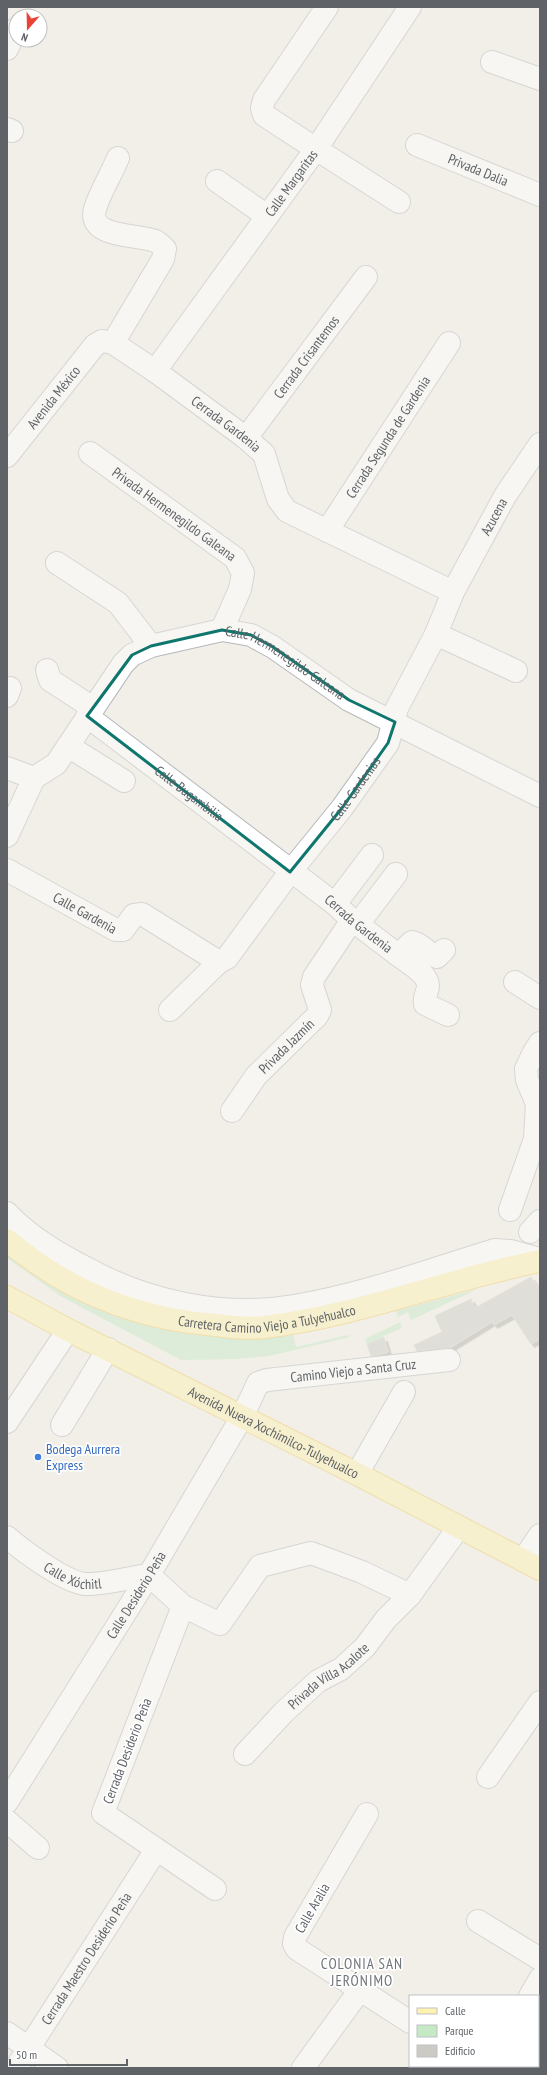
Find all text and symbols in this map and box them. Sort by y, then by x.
north arrow [8,8,48,48]
text: N [19,30,30,45]
street label: Calle Margaritas [261,146,322,220]
street label: Privada Dalia [445,150,511,190]
street label: Cerrada Crisantemos [270,312,343,402]
street label: Avenida México [23,362,84,432]
street label: Cerrada Segunda de Gardenia [342,372,434,502]
street label: Cerrada Gardenia [188,392,265,456]
street label: Privada Hermenegildo Galeana [109,463,240,565]
street label: Azucena [476,495,511,538]
street label: Calle Hermenegildo Galeana [224,622,349,704]
street label: Calle Gardenias [326,753,385,825]
street label: Calle Bugambilia [151,761,227,825]
street label: Calle Gardenia [50,888,120,938]
street label: Cerrada Gardenia [321,890,396,957]
street label: Privada Jazmín [255,1015,318,1077]
street label: Carretera Camino Viejo a Tulyehualco [177,1301,357,1337]
street label: Camino Viejo a Santa Cruz [290,1355,417,1386]
street label: Avenida Nueva Xochimilco-Tulyehualco [185,1382,362,1482]
place label: Bodega Aurrera Express [46,1440,120,1474]
marker: Bodega Aurrera Express [33,1452,43,1462]
street label: Calle Desiderio Peña [102,1548,170,1642]
street label: Calle Xóchitl [40,1558,103,1593]
street label: Privada Villa Acalote [284,1639,373,1713]
street label: Cerrada Desiderio Peña [99,1696,155,1806]
street label: Calle Aralia [291,1880,333,1936]
street label: Cerrada Maestro Desiderio Peña [37,1889,135,2028]
district label: COLONIA SAN JERÓNIMO [321,1954,403,1990]
legend [409,1995,539,2067]
text: Calle [445,2003,466,2018]
text: Parque [445,2023,474,2038]
scale bar [10,2041,127,2067]
text: Edificio [445,2043,475,2058]
text: 50 m [16,2047,37,2062]

